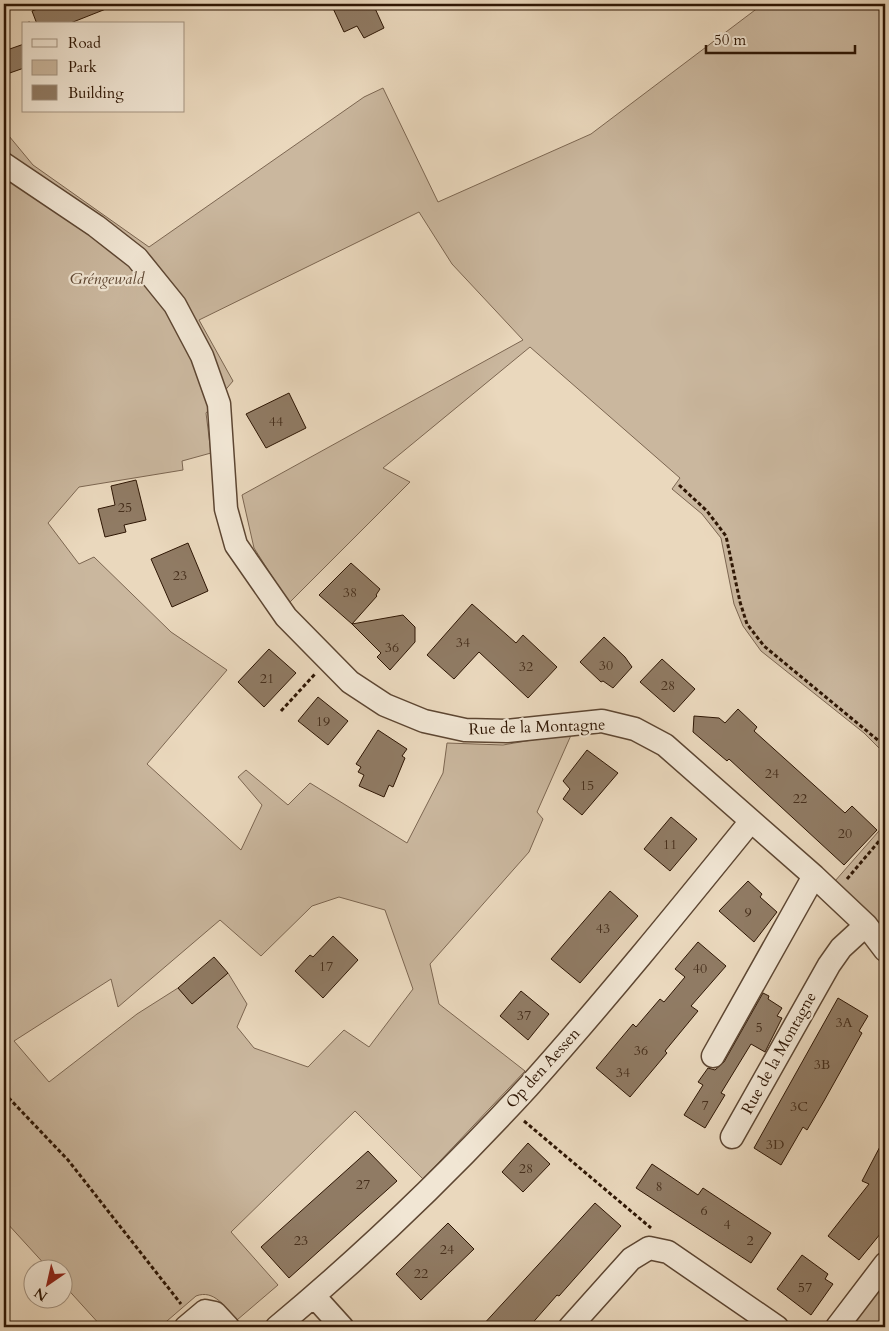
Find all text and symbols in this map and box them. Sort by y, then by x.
legend [22,22,185,112]
scale bar [706,22,855,54]
text: 50 m [714,30,746,50]
text: Road [68,33,101,53]
text: Park [68,57,97,77]
text: Building [68,83,124,103]
park label: Gréngewald [70,268,146,290]
house number: 44 [269,412,283,431]
house number: 25 [118,498,132,517]
house number: 23 [173,566,187,585]
house number: 38 [343,583,357,602]
house number: 34 [456,633,470,652]
house number: 36 [385,638,399,657]
house number: 30 [599,656,613,675]
house number: 32 [519,657,533,676]
house number: 21 [260,669,274,688]
house number: 28 [661,676,675,695]
house number: 19 [316,712,330,731]
street label: Rue de la Montagne [468,714,606,740]
house number: 24 [765,764,779,783]
house number: 15 [580,776,594,795]
house number: 22 [793,789,807,808]
house number: 20 [838,824,852,843]
house number: 11 [663,835,677,854]
house number: 9 [744,903,752,922]
house number: 43 [596,919,610,938]
house number: 17 [319,957,333,976]
house number: 40 [693,959,707,978]
street label: Rue de la Montagne [736,988,822,1118]
house number: 37 [517,1006,531,1025]
house number: 3A [835,1013,853,1032]
house number: 5 [755,1018,763,1037]
street label: Op den Aessen [501,1023,585,1113]
house number: 36 [634,1041,648,1060]
house number: 3B [814,1055,830,1074]
house number: 34 [616,1063,630,1082]
house number: 7 [701,1096,709,1115]
house number: 3C [790,1097,808,1116]
house number: 3D [766,1135,784,1154]
house number: 28 [519,1159,533,1178]
house number: 27 [356,1175,370,1194]
house number: 8 [655,1177,663,1196]
house number: 6 [700,1201,708,1220]
house number: 4 [723,1215,731,1234]
house number: 23 [294,1231,308,1250]
house number: 2 [746,1231,754,1250]
house number: 24 [440,1240,454,1259]
north arrow [22,1258,72,1308]
house number: 22 [414,1264,428,1283]
house number: 57 [798,1278,812,1297]
text: N [31,1283,51,1306]

